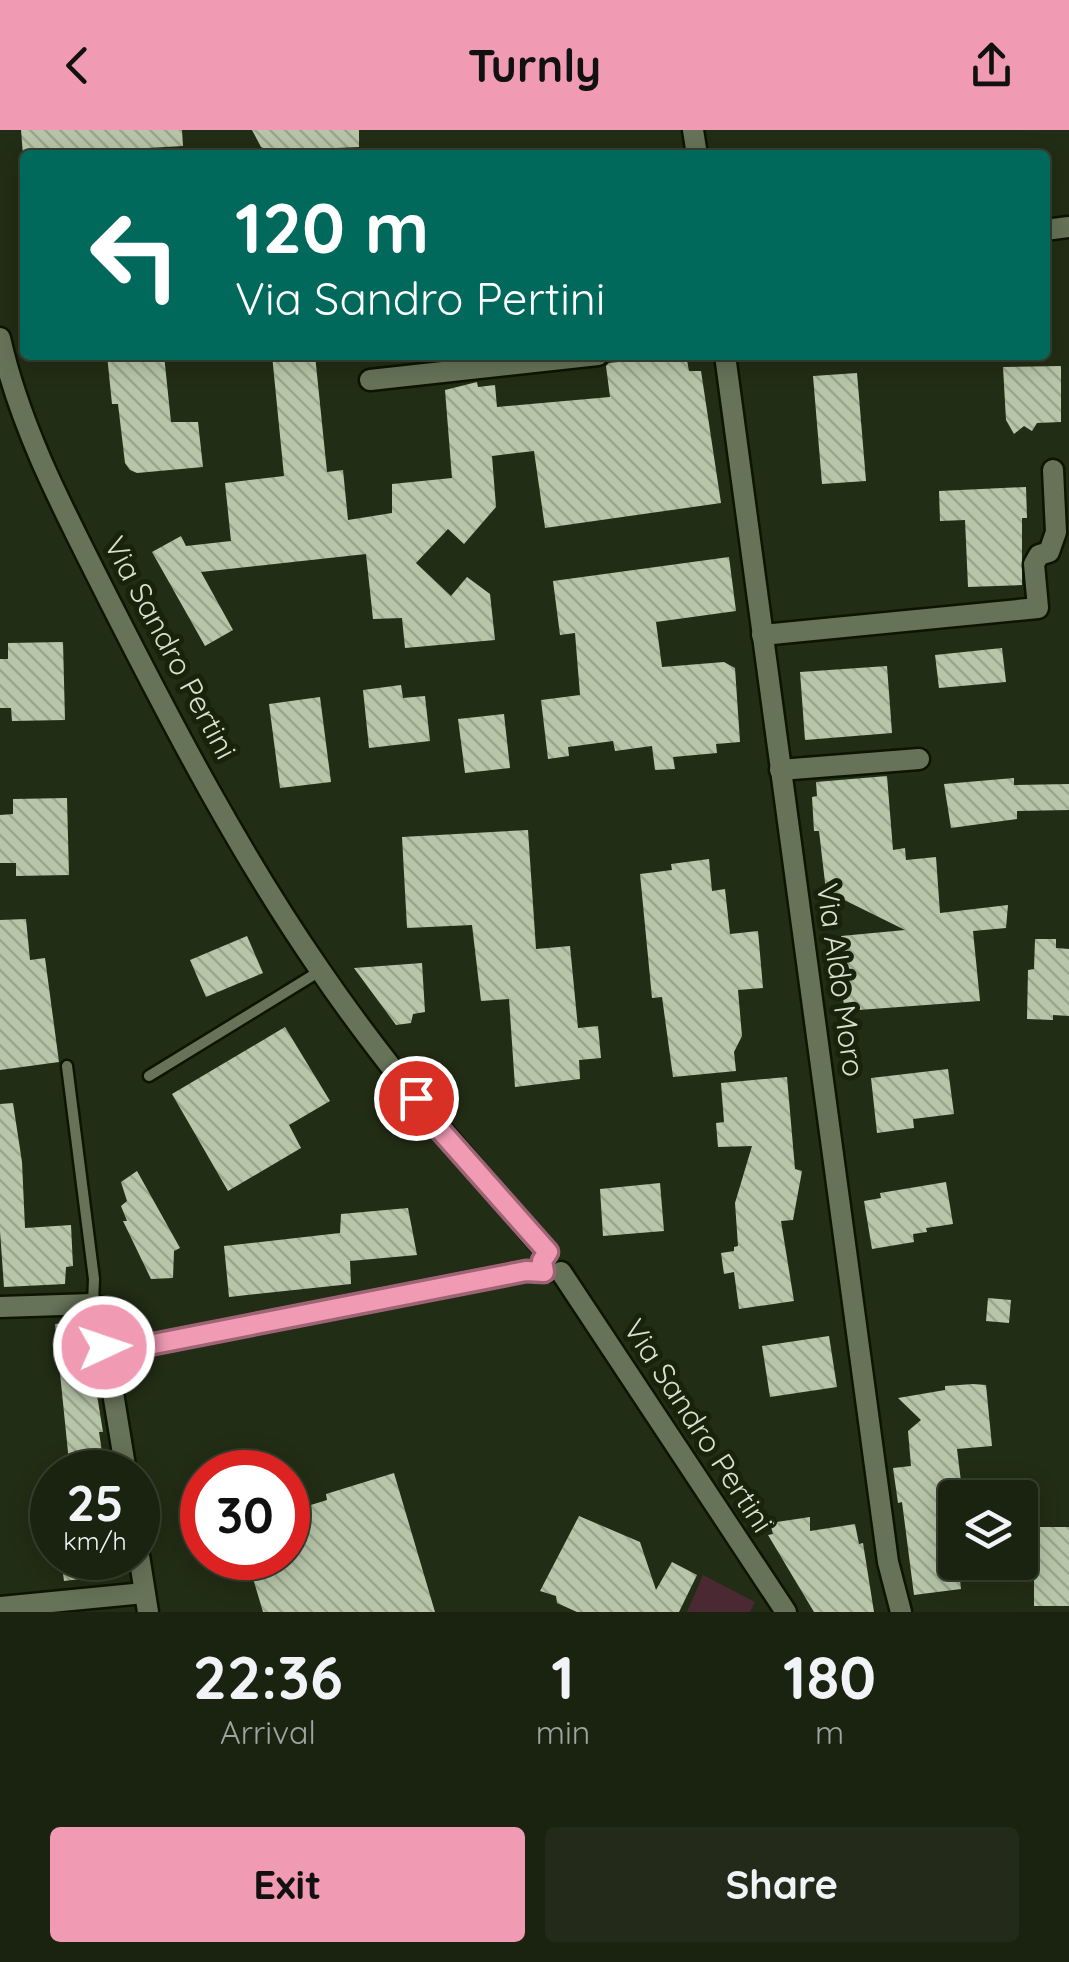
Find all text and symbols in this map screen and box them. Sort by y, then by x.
text: Turnly [468,37,601,93]
icon: back [50,38,105,93]
icon: share [964,38,1019,93]
text: 120 m [235,183,429,271]
icon: left [70,190,200,320]
text: Via Sandro Pertini [235,270,605,326]
street label: Via Sandro Pertini [96,530,246,765]
street label: Via Aldo Moro [809,881,873,1079]
pin [374,1056,459,1141]
icon: arrive [389,1071,444,1126]
position arrow [52,1295,156,1399]
street label: Via Sandro Pertini [616,1312,782,1539]
speed limit sign: 30 [180,1450,310,1580]
text: 25 [66,1471,124,1534]
map controls [938,1480,1038,1580]
button: layers [938,1480,1038,1580]
text: km/h [63,1525,127,1556]
text: 22:36 [193,1639,343,1714]
text: 1 [551,1639,575,1714]
text: 180 [783,1639,876,1714]
text: Arrival [220,1712,316,1752]
text: min [536,1712,590,1752]
text: m [815,1712,844,1752]
button: Exit [50,1827,525,1942]
button: Share [545,1827,1019,1942]

